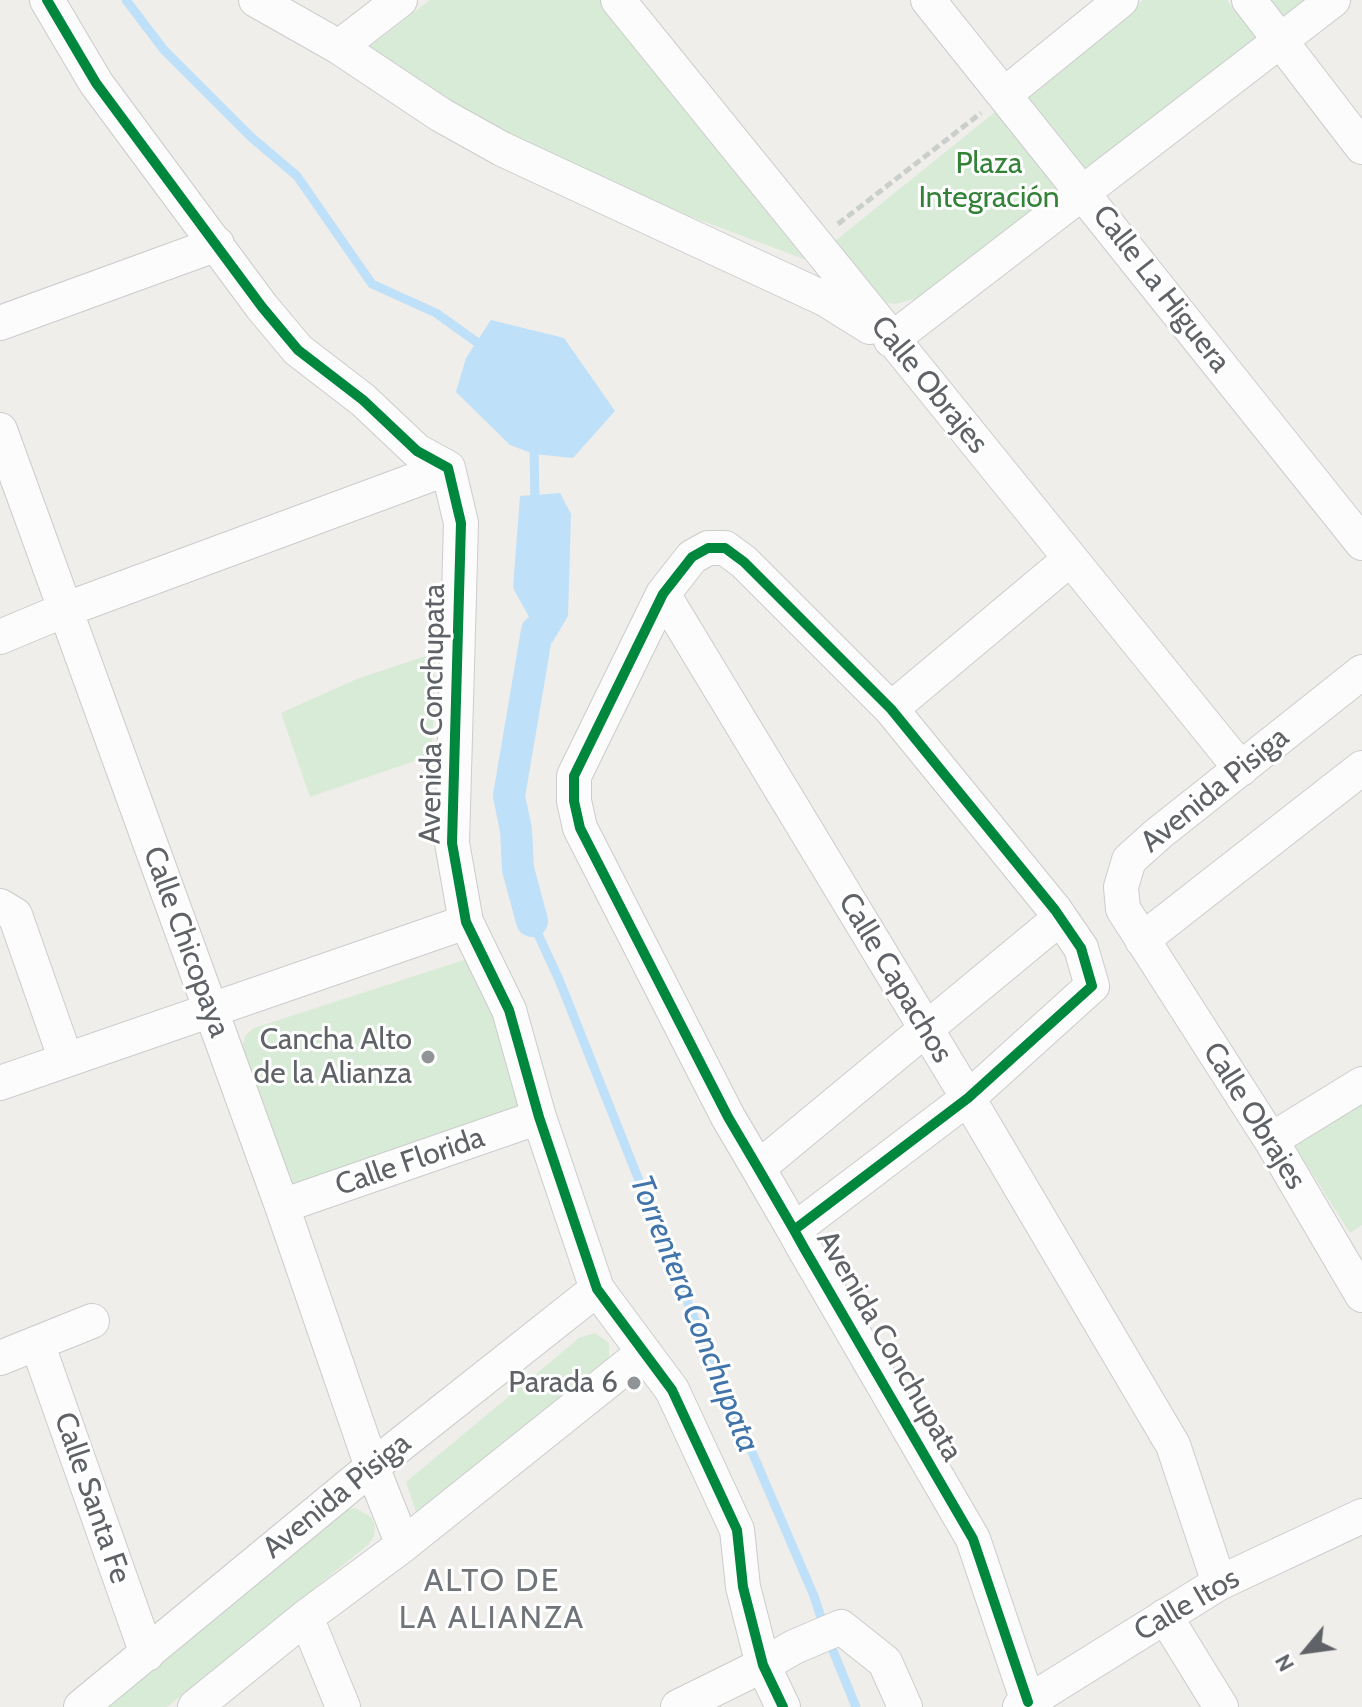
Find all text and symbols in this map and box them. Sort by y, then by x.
park label: Plaza Integración [918,146,1060,216]
street label: Calle La Higuera [1085,198,1237,380]
street label: Calle Obrajes [863,309,995,461]
street label: Avenida Conchupata [413,583,453,845]
street label: Avenida Pisiga [1134,719,1296,861]
street label: Calle Chicopaya [135,842,237,1042]
street label: Calle Capachos [830,887,960,1069]
place label: Cancha Alto de la Alianza [254,1022,412,1092]
street label: Calle Obrajes [1195,1036,1313,1196]
marker: Cancha Alto de la Alianza [419,1048,437,1066]
street label: Calle Florida [331,1120,489,1204]
water label: Torrentera Conchupata [621,1170,767,1458]
street label: Avenida Conchupata [808,1224,970,1468]
place label: Parada 6 [508,1365,618,1401]
marker: Parada 6 [625,1374,643,1392]
street label: Calle Santa Fe [46,1408,138,1588]
street label: Avenida Pisiga [256,1425,418,1567]
street label: Calle Itos [1128,1561,1246,1649]
district label: ALTO DE LA ALIANZA [399,1563,585,1638]
north arrow [1266,1611,1346,1691]
text: N [1269,1650,1300,1676]

